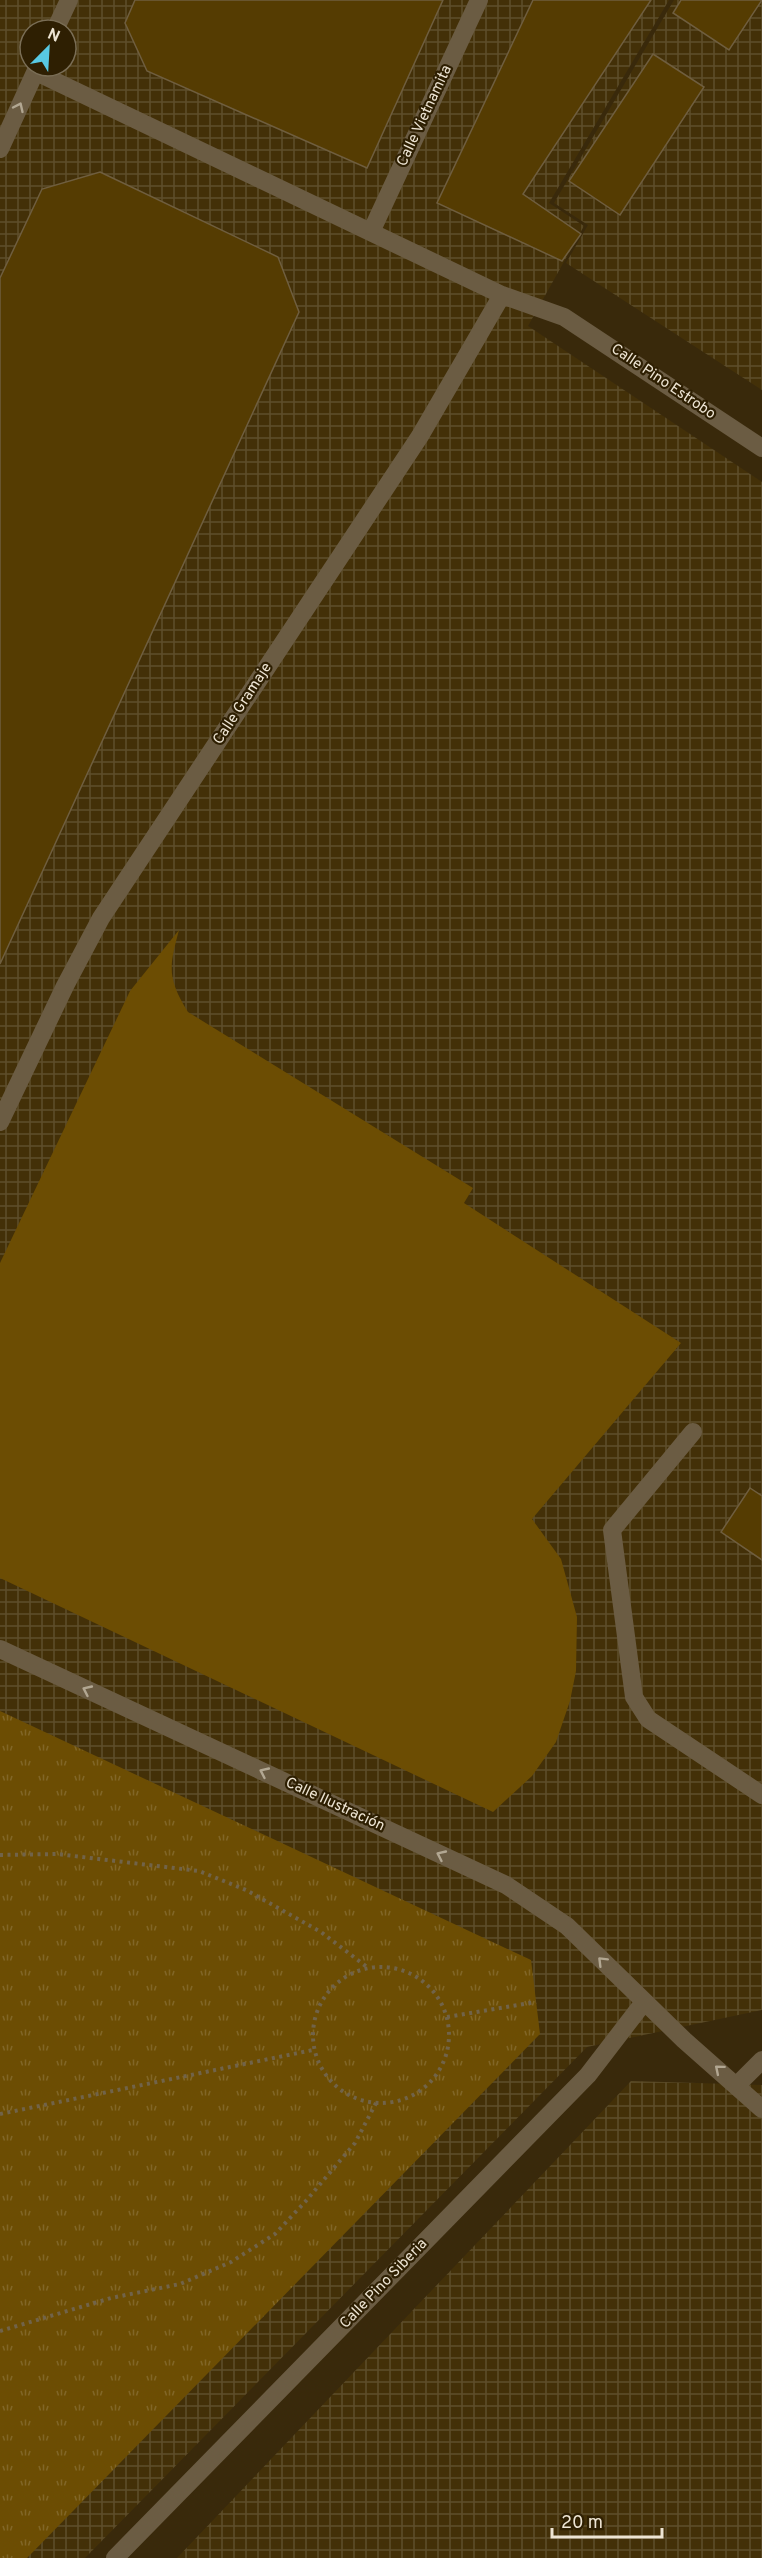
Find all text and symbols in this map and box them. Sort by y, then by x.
north arrow [18,18,78,78]
text: N [44,25,63,48]
street label: Calle Vietnamita [393,62,457,170]
one-way arrow [12,103,24,114]
street label: Calle Pino Estrobo [607,340,719,424]
street label: Calle Gramaje [209,659,277,749]
one-way arrow [83,1685,94,1697]
one-way arrow [260,1768,271,1780]
street label: Calle Ilustración [282,1774,388,1836]
one-way arrow [436,1850,447,1862]
one-way arrow [599,1957,610,1968]
one-way arrow [715,2065,726,2076]
street label: Calle Pino Siberia [336,2235,432,2333]
scale bar [552,2501,662,2539]
text: 20 m [561,2512,603,2535]

